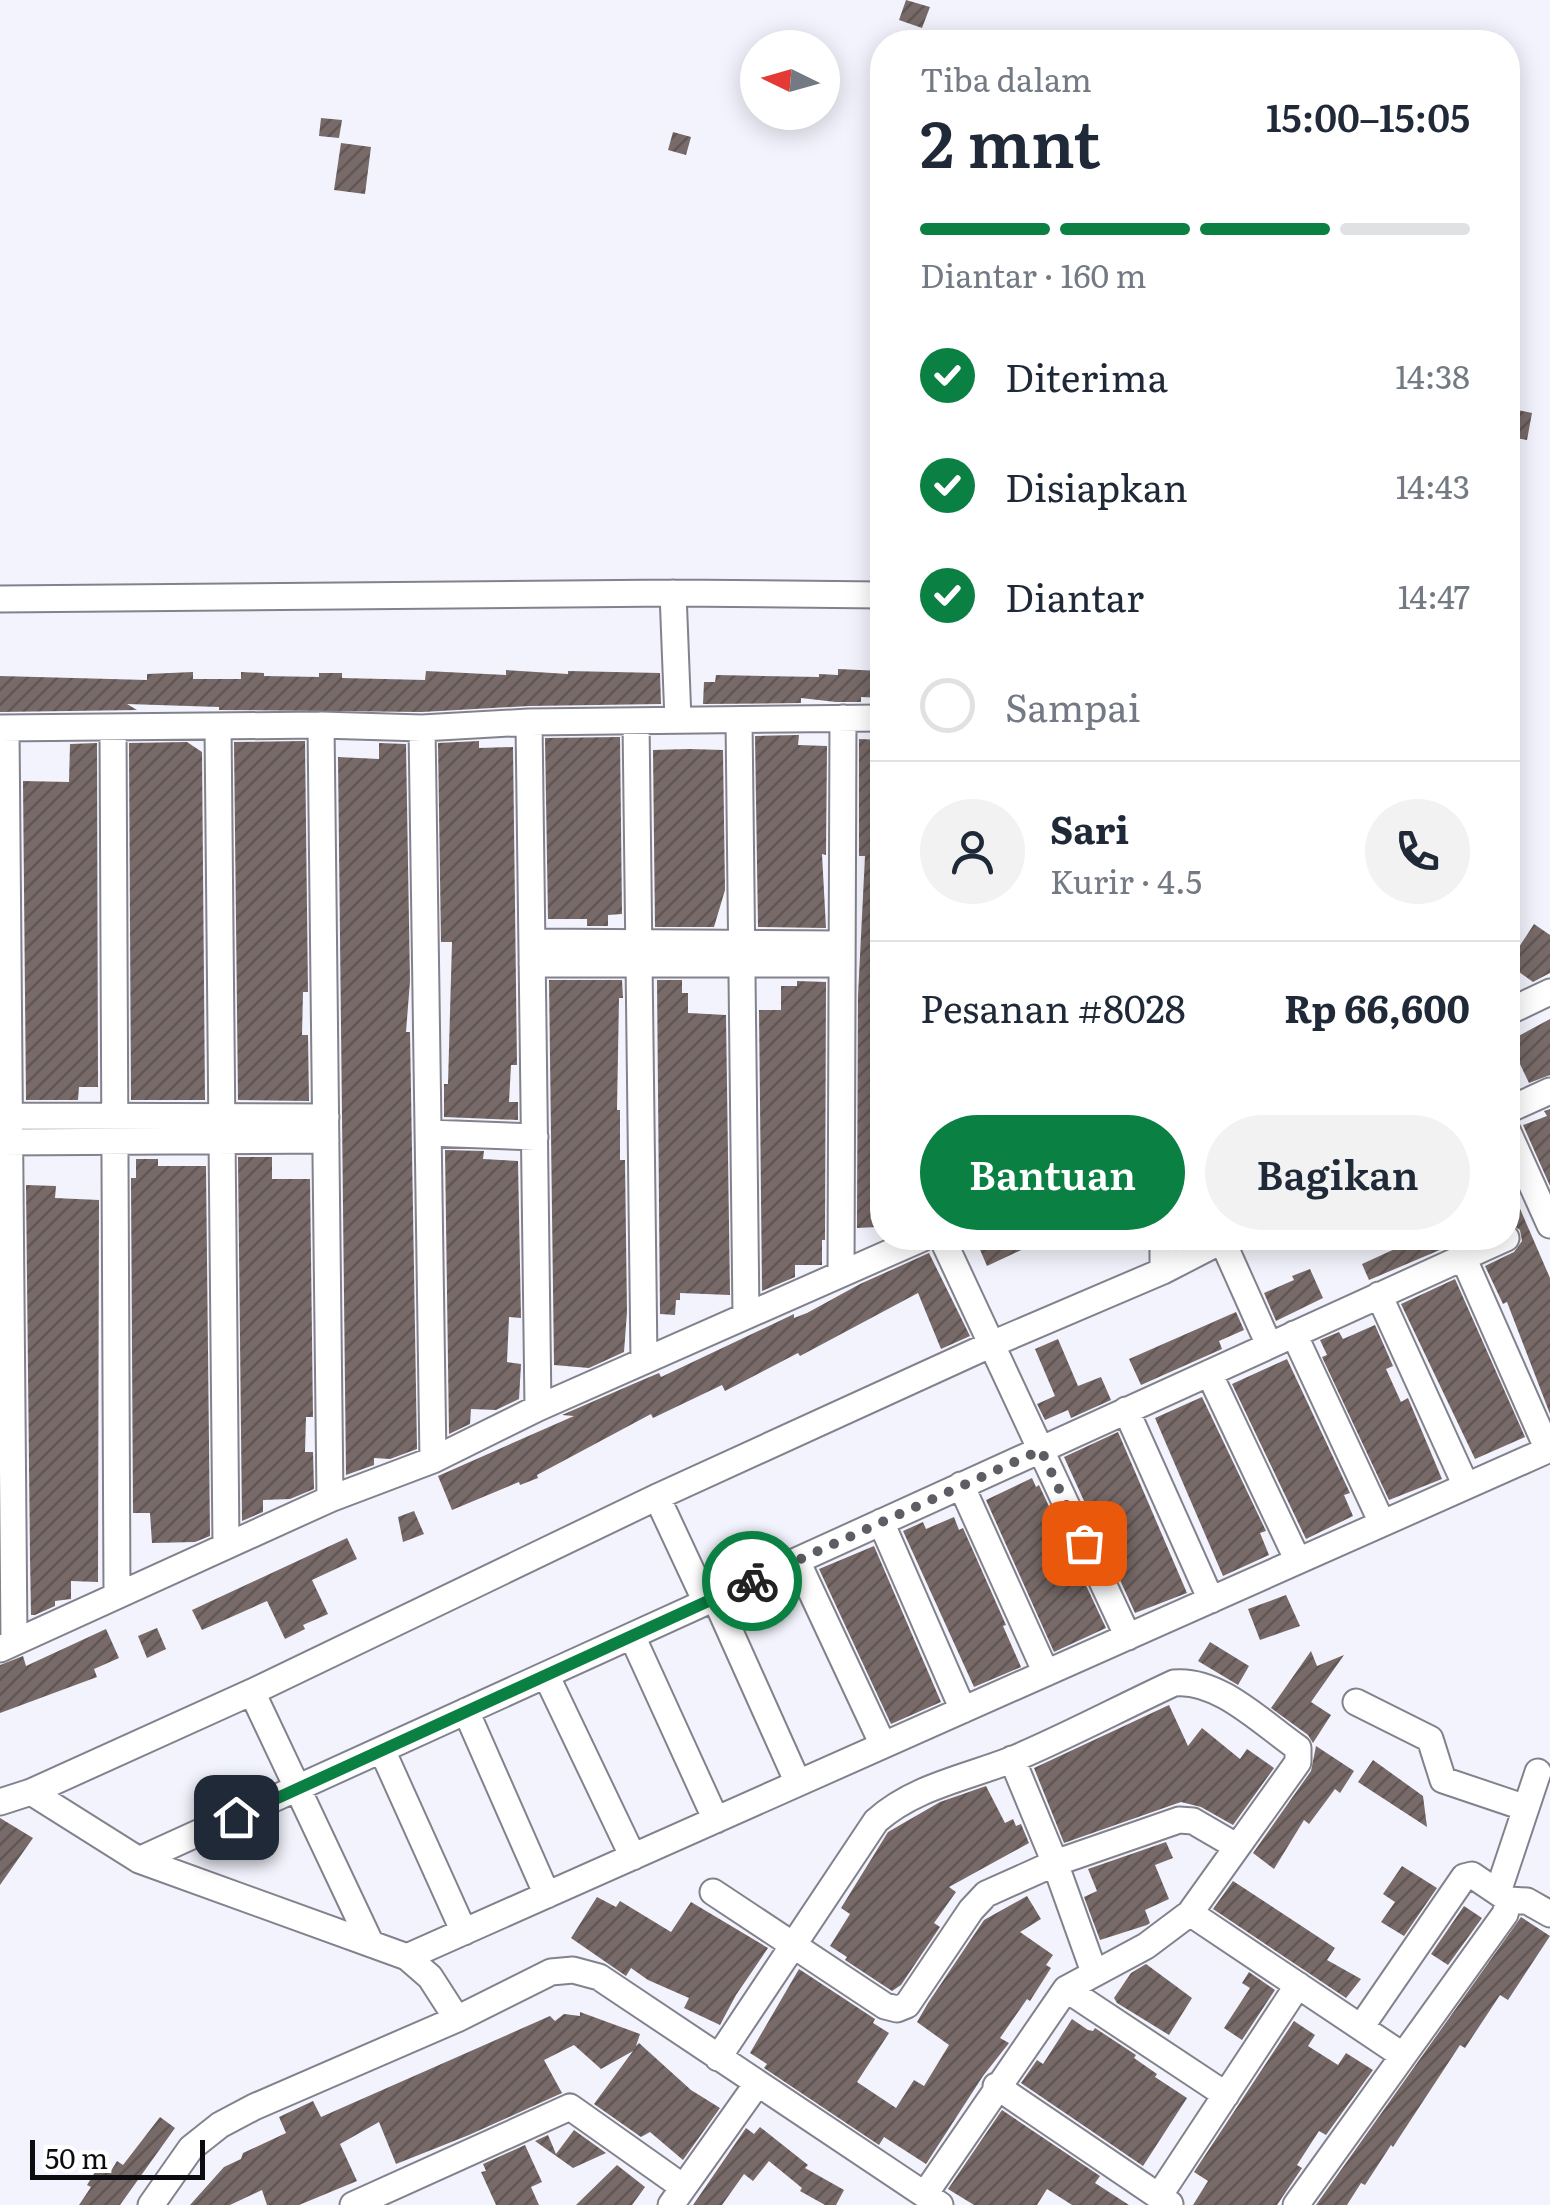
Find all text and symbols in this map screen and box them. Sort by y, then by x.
north arrow [740,30,840,130]
map controls [740,30,840,130]
text: Tiba dalam [920,54,1092,102]
text: 15:00–15:05 [1266,87,1470,144]
text: 2 mnt [920,91,1101,188]
text: Diantar · 160 m [920,250,1147,298]
text: Diterima [1005,347,1168,404]
icon: check [920,348,975,403]
text: 14:38 [1395,351,1470,399]
text: Disiapkan [1005,457,1188,514]
icon: check [920,458,975,513]
text: 14:43 [1396,461,1470,509]
text: Diantar [1005,567,1144,624]
icon: check [920,568,975,623]
text: 14:47 [1398,571,1470,619]
text: Sampai [1005,677,1141,734]
button: person [920,799,1025,904]
text: Sari [1050,799,1129,856]
button: phone [1365,799,1470,904]
text: Kurir · 4.5 [1050,856,1202,904]
text: Pesanan #8028 [920,978,1186,1035]
text: Rp 66,600 [1284,978,1470,1035]
button: Bantuan [920,1115,1185,1230]
button: Bagikan [1205,1115,1470,1230]
pin [1042,1501,1127,1586]
icon: bag [1057,1516,1112,1571]
courier [702,1531,802,1631]
icon: bike [725,1554,780,1609]
pin [194,1775,279,1860]
icon: home [209,1790,264,1845]
scale bar [30,2135,205,2180]
text: 50 m [45,2136,108,2178]

